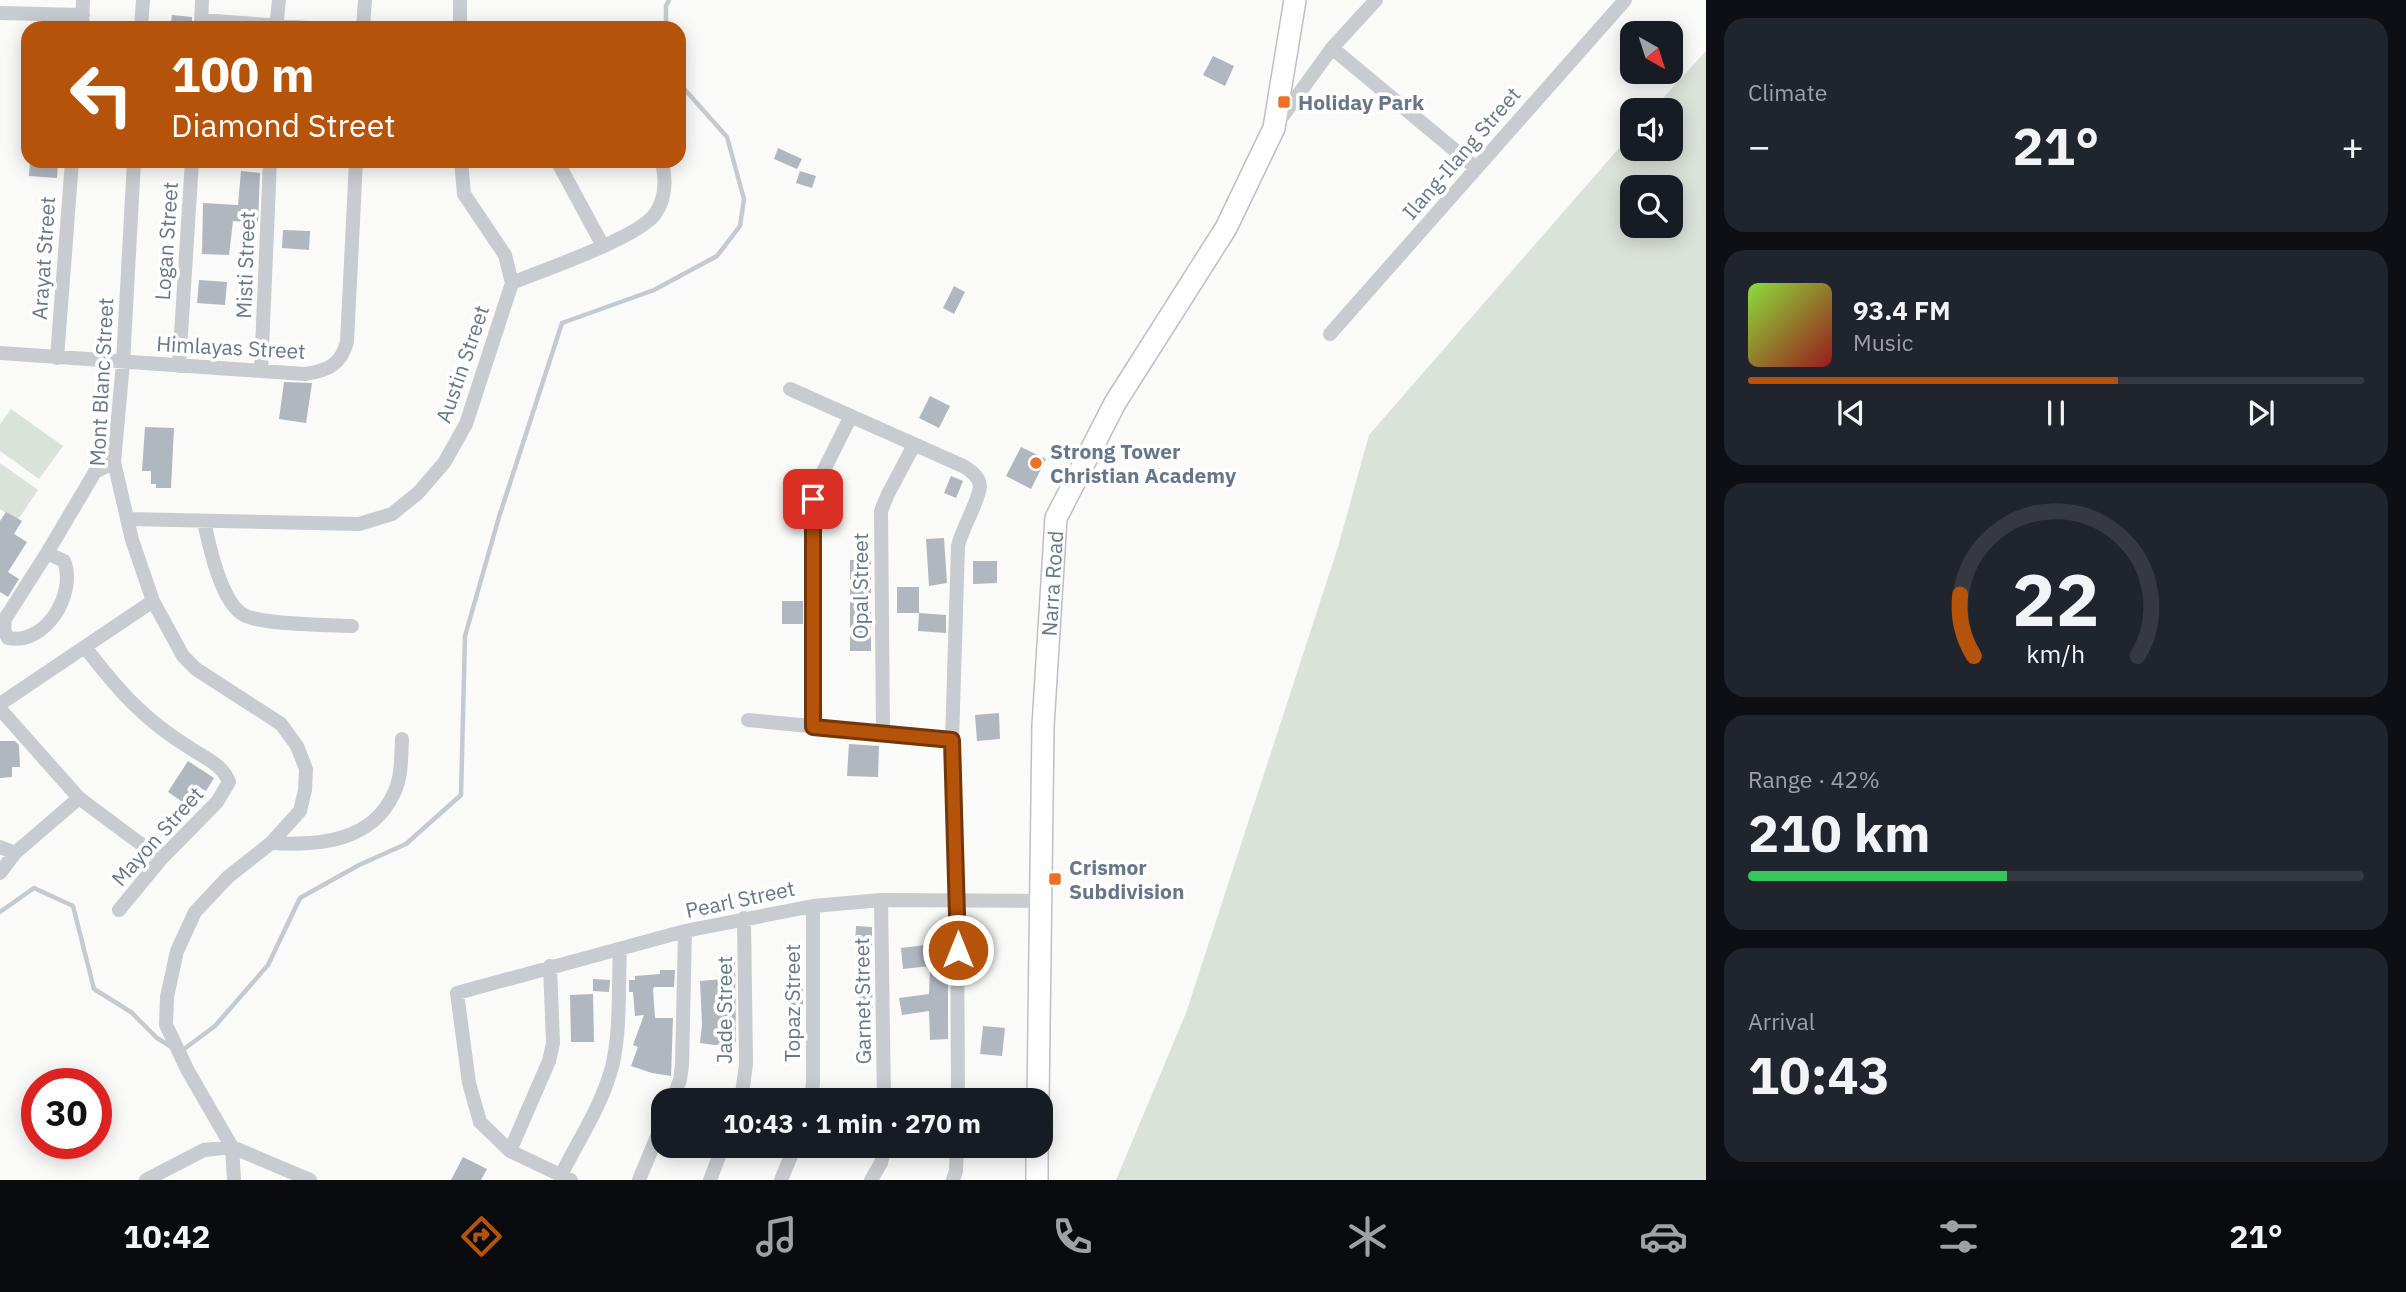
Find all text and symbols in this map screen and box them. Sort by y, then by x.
north arrow [1620,21,1684,84]
map controls [1620,21,1683,238]
text: 100 m [171,42,315,105]
icon: left [56,49,147,140]
text: Climate [1748,77,1827,107]
street label: Ilang-Ilang Street [1396,81,1526,225]
place label: Holiday Park [1298,88,1425,116]
marker: Holiday Park [1276,94,1292,110]
button: sound [1620,98,1683,161]
text: Diamond Street [171,104,395,146]
text: 21° [2013,112,2099,179]
text: − [1748,121,1771,170]
text: + [2341,121,2364,170]
button: search [1620,175,1683,238]
street label: Logan Street [148,181,184,301]
street label: Arayat Street [25,195,61,321]
street label: Misti Street [229,211,261,319]
text: 93.4 FM [1853,293,1951,327]
street label: Mont Blanc Street [83,297,119,467]
street label: Austin Street [429,301,495,427]
text: Music [1853,327,1913,357]
street label: Himlayas Street [156,329,306,365]
icon: previous [1832,394,1870,432]
icon: pause [2037,394,2075,432]
icon: next [2242,394,2280,432]
place label: Strong Tower Christian Academy [1050,437,1237,489]
marker: Strong Tower Christian Academy [1028,455,1044,471]
pin [783,469,843,529]
icon: arrive [794,480,832,518]
street label: Narra Road [1035,530,1069,637]
street label: Opal Street [846,533,874,639]
text: 22 [2012,551,2100,646]
text: km/h [2027,637,2085,670]
text: Range · 42% [1748,764,1880,794]
street label: Mayon Street [105,780,209,892]
text: 210 km [1748,799,1930,866]
place label: Crismor Subdivision [1069,853,1184,905]
marker: Crismor Subdivision [1047,871,1063,887]
street label: Pearl Street [683,874,797,924]
position arrow [921,913,995,987]
street label: Garnet Street [847,937,877,1065]
street label: Topaz Street [778,944,806,1062]
street label: Jade Street [710,956,738,1064]
text: Arrival [1748,1006,1815,1036]
text: 10:43 [1748,1041,1890,1108]
speed limit sign: 30 [21,1068,112,1159]
text: 10:43 · 1 min · 270 m [723,1106,981,1140]
icon: directions [457,1212,506,1261]
icon: music [752,1212,801,1261]
icon: phone [1048,1212,1097,1261]
icon: climate [1343,1212,1392,1261]
icon: car [1639,1212,1688,1261]
icon: filters [1934,1212,1983,1261]
text: 10:42 [123,1215,211,1257]
text: 21° [2229,1215,2283,1257]

